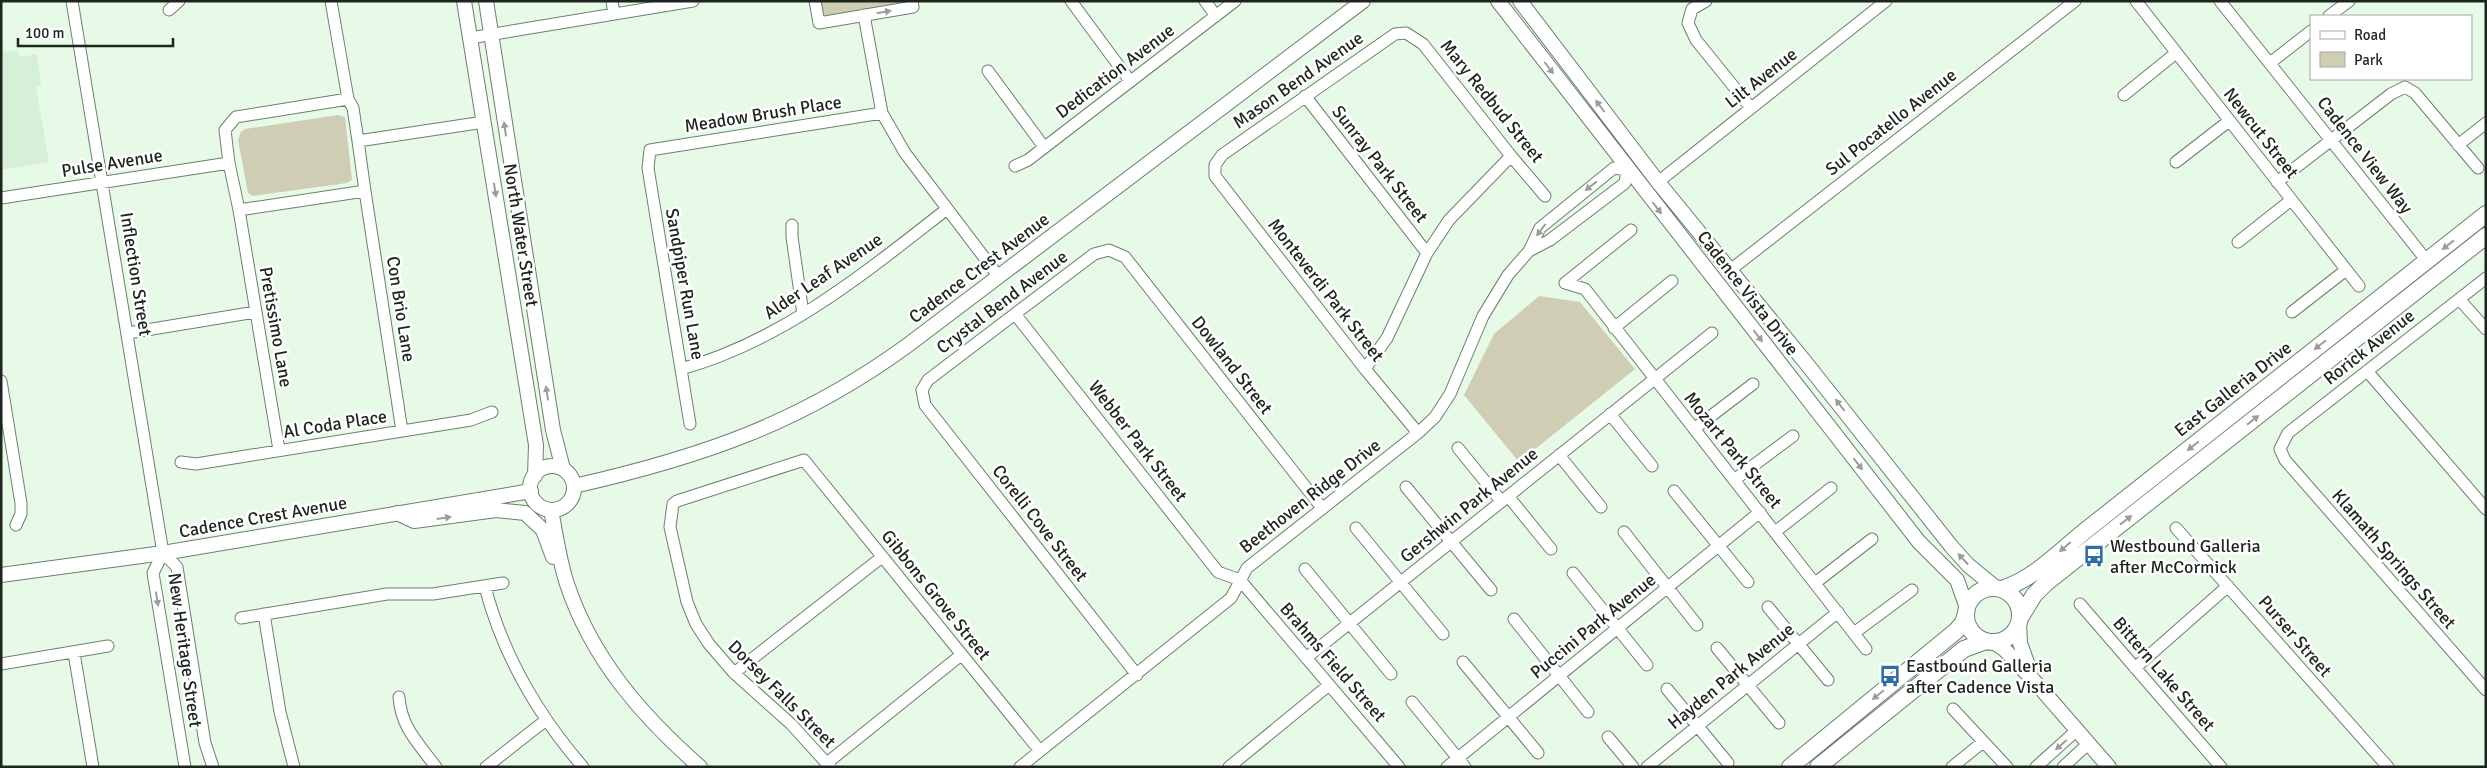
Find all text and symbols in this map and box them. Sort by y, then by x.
one-way arrow [876,7,892,15]
scale bar [18,15,172,47]
legend [2310,15,2472,80]
street label: Dedication Avenue [1051,19,1179,123]
text: 100 m [25,24,65,42]
text: Road [2354,26,2386,44]
street label: Mason Bend Avenue [1229,27,1367,133]
street label: Mary Redbud Street [1436,35,1548,167]
street label: Lilt Avenue [1721,43,1801,113]
text: Park [2354,51,2383,69]
one-way arrow [1543,61,1554,74]
street label: Sul Pocatello Avenue [1821,64,1961,180]
street label: Newcut Street [2219,83,2303,183]
street label: Meadow Brush Place [683,91,843,137]
street label: Cadence View Way [2312,92,2418,218]
one-way arrow [1595,99,1605,113]
street label: Sunray Park Street [1327,101,1433,227]
one-way arrow [501,121,509,137]
street label: Pulse Avenue [60,144,164,182]
street label: North Water Street [499,162,543,308]
one-way arrow [1585,181,1598,192]
one-way arrow [491,182,499,198]
one-way arrow [1652,201,1663,214]
street label: Sandpiper Run Lane [661,207,709,361]
street label: Cadence Crest Avenue [904,208,1054,328]
street label: Inflection Street [115,211,157,337]
street label: Monteverdi Park Street [1263,214,1389,366]
one-way arrow [1536,223,1546,236]
street label: Cadence Vista Drive [1692,226,1804,360]
street label: Alder Leaf Avenue [759,228,887,324]
one-way arrow [2441,239,2454,250]
street label: Crystal Bend Avenue [932,246,1072,358]
street label: Con Brio Lane [382,255,420,363]
street label: Pretissimo Lane [255,265,297,389]
street label: Rorick Avenue [2319,305,2419,389]
street label: Dowland Street [1187,312,1277,418]
one-way arrow [1752,329,1763,342]
street label: East Galleria Drive [2170,336,2296,442]
one-way arrow [2314,340,2327,351]
street label: Webber Park Street [1084,376,1192,506]
one-way arrow [542,385,550,401]
street label: Mozart Park Street [1679,387,1787,513]
one-way arrow [1834,399,1845,412]
street label: Al Coda Place [282,405,388,443]
one-way arrow [2247,414,2260,425]
street label: Beethoven Ridge Drive [1235,434,1385,558]
one-way arrow [2186,441,2199,451]
street label: Gershwin Park Avenue [1395,443,1543,567]
one-way arrow [1852,457,1863,470]
street label: Corelli Cove Street [988,460,1092,586]
street label: Klamath Springs Street [2327,485,2461,633]
street label: Cadence Crest Avenue [177,491,349,543]
one-way arrow [436,513,452,521]
one-way arrow [2119,515,2132,526]
street label: Gibbons Grove Street [877,525,995,665]
place label: Westbound Galleria after McCormick [2110,535,2261,578]
one-way arrow [2060,541,2072,553]
bus stop icon: Westbound Galleria after McCormick [2081,543,2107,569]
one-way arrow [1957,554,1969,566]
street label: Puccini Park Avenue [1526,569,1660,683]
street label: New Heritage Street [163,571,207,729]
one-way arrow [154,591,162,607]
street label: Purser Street [2254,591,2336,681]
street label: Brahms Field Street [1275,598,1391,726]
street label: Bittern Lake Street [2108,612,2220,736]
street label: Hayden Park Avenue [1663,618,1799,734]
street label: Dorsey Falls Street [723,635,841,753]
place label: Eastbound Galleria after Cadence Vista [1906,655,2054,698]
bus stop icon: Eastbound Galleria after Cadence Vista [1877,663,1903,689]
one-way arrow [1872,690,1885,701]
one-way arrow [2055,739,2067,751]

